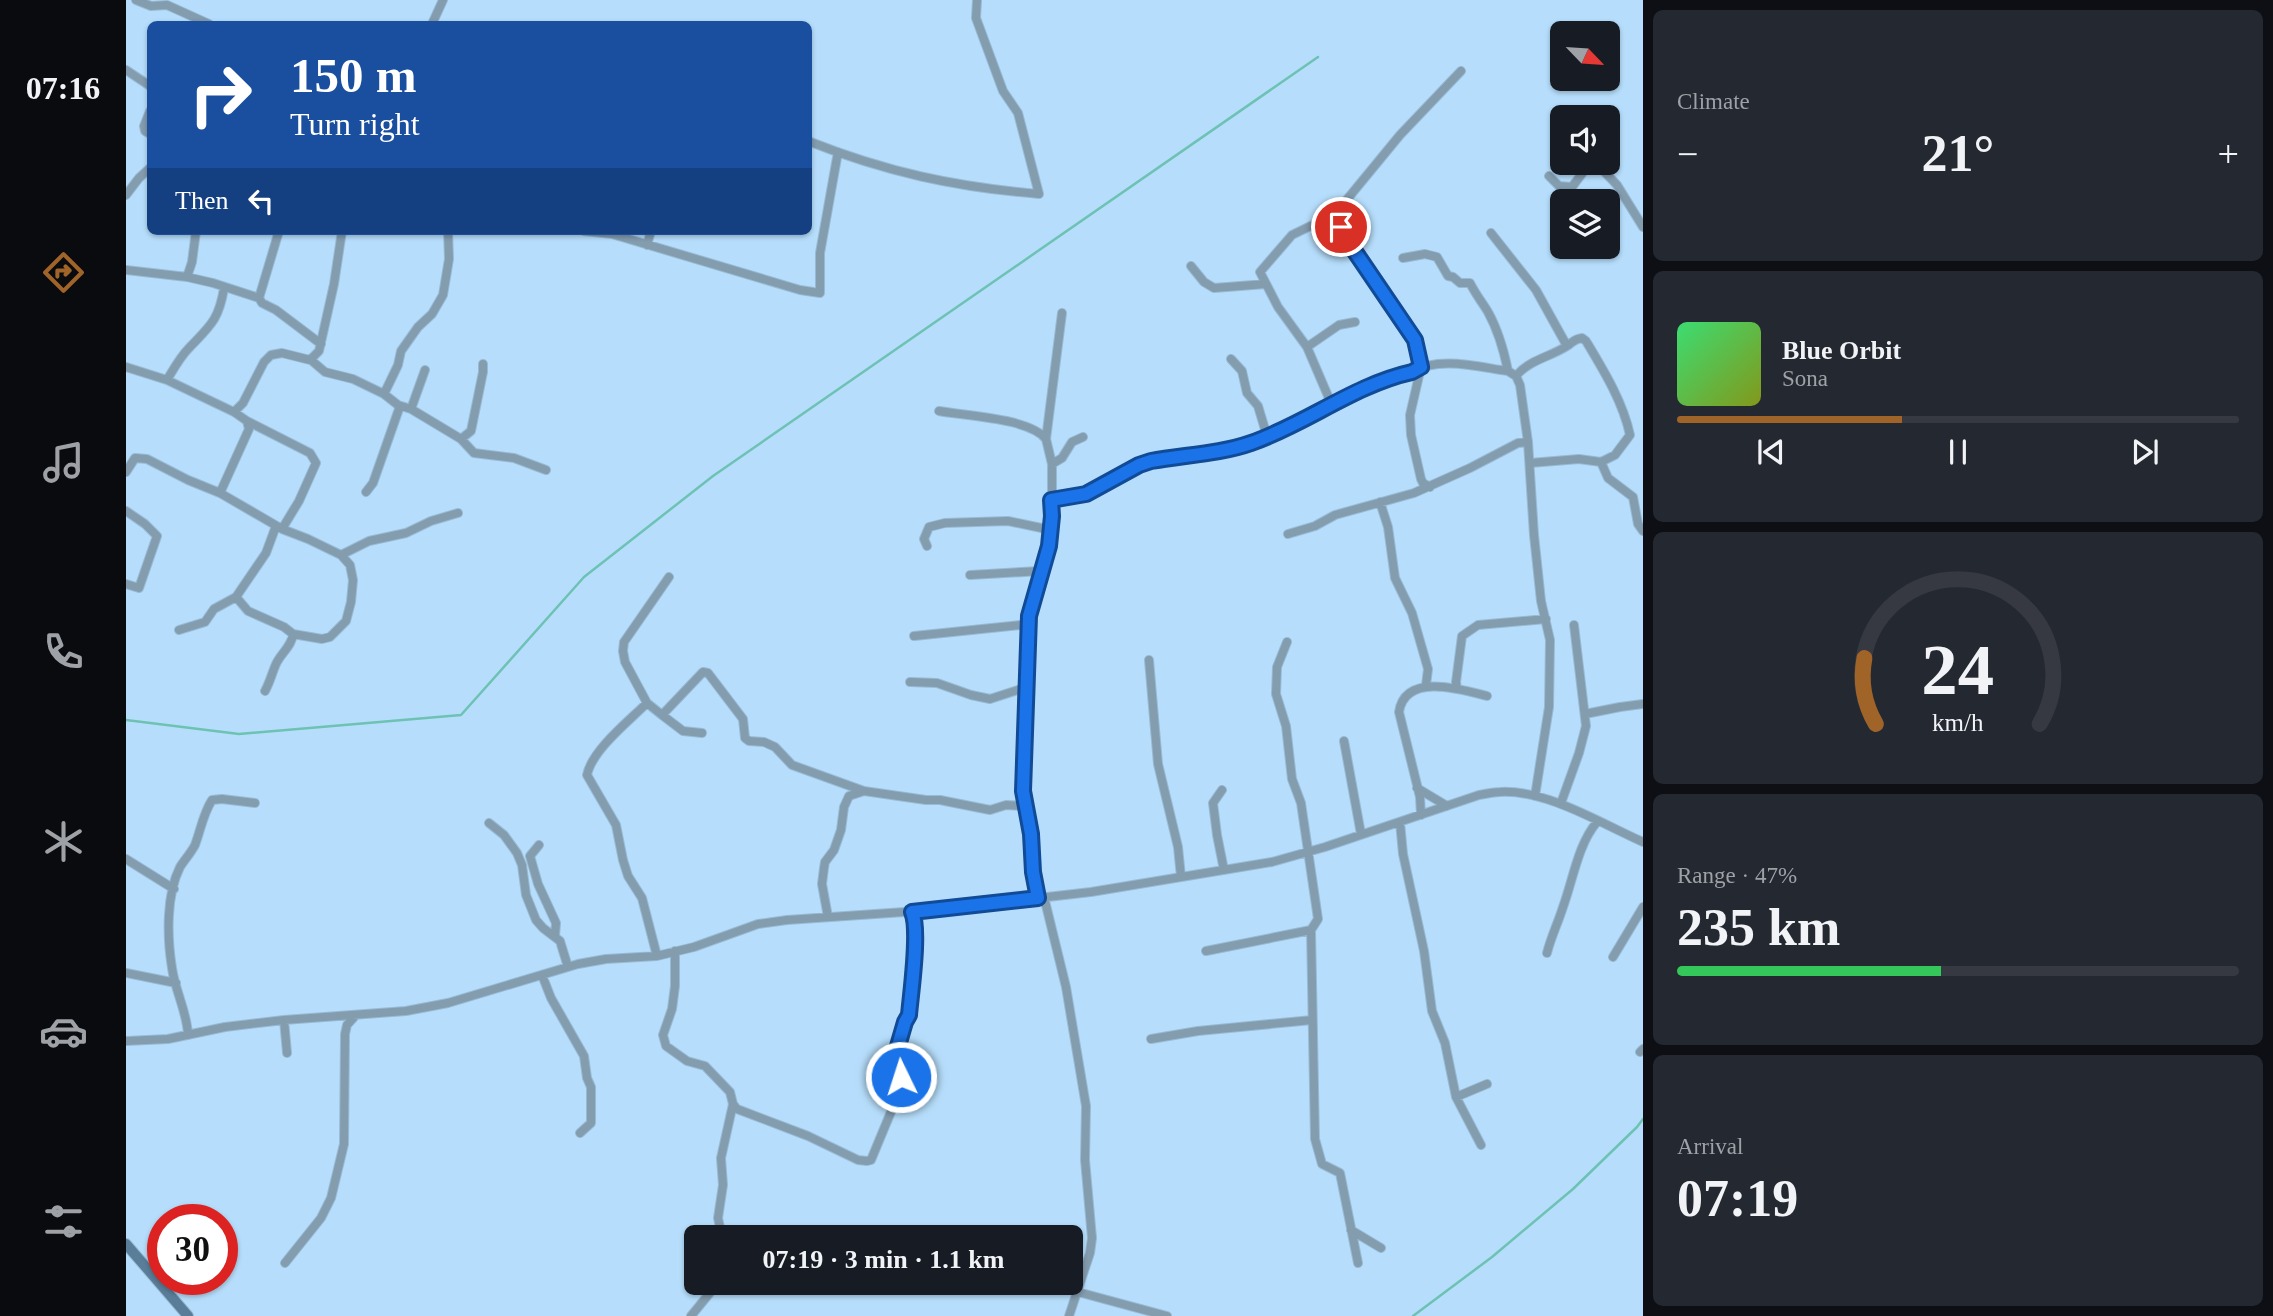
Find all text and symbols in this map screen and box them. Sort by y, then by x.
north arrow [1550,21,1620,91]
map controls [1550,21,1620,259]
text: 150 m [290,48,417,103]
icon: right [175,49,266,140]
text: 07:16 [26,70,100,106]
text: Climate [1677,89,1750,114]
button: sound [1550,105,1620,175]
text: Turn right [290,106,420,142]
text: 21° [1922,125,1994,182]
text: − [1677,133,1698,175]
text: + [2218,133,2239,175]
icon: left [242,182,280,220]
text: Then [175,186,228,215]
button: layers [1550,189,1620,259]
pin [1311,197,1371,257]
icon: arrive [1322,208,1360,246]
icon: directions [39,248,88,297]
text: Blue Orbit [1782,336,1901,365]
text: Sona [1782,366,1828,391]
icon: previous [1752,433,1790,471]
icon: pause [1939,433,1977,471]
icon: next [2126,433,2164,471]
icon: music [39,438,88,487]
icon: phone [39,627,88,676]
text: 24 [1922,629,1994,710]
text: km/h [1932,709,1984,736]
icon: climate [39,817,88,866]
text: Range · 47% [1677,863,1797,888]
text: 235 km [1677,899,1840,956]
icon: car [39,1007,88,1056]
position arrow [864,1040,938,1114]
text: Arrival [1677,1134,1743,1159]
text: 07:19 [1677,1170,1798,1227]
icon: filters [39,1197,88,1246]
speed limit sign: 30 [147,1204,238,1295]
text: 07:19 · 3 min · 1.1 km [763,1245,1004,1274]

